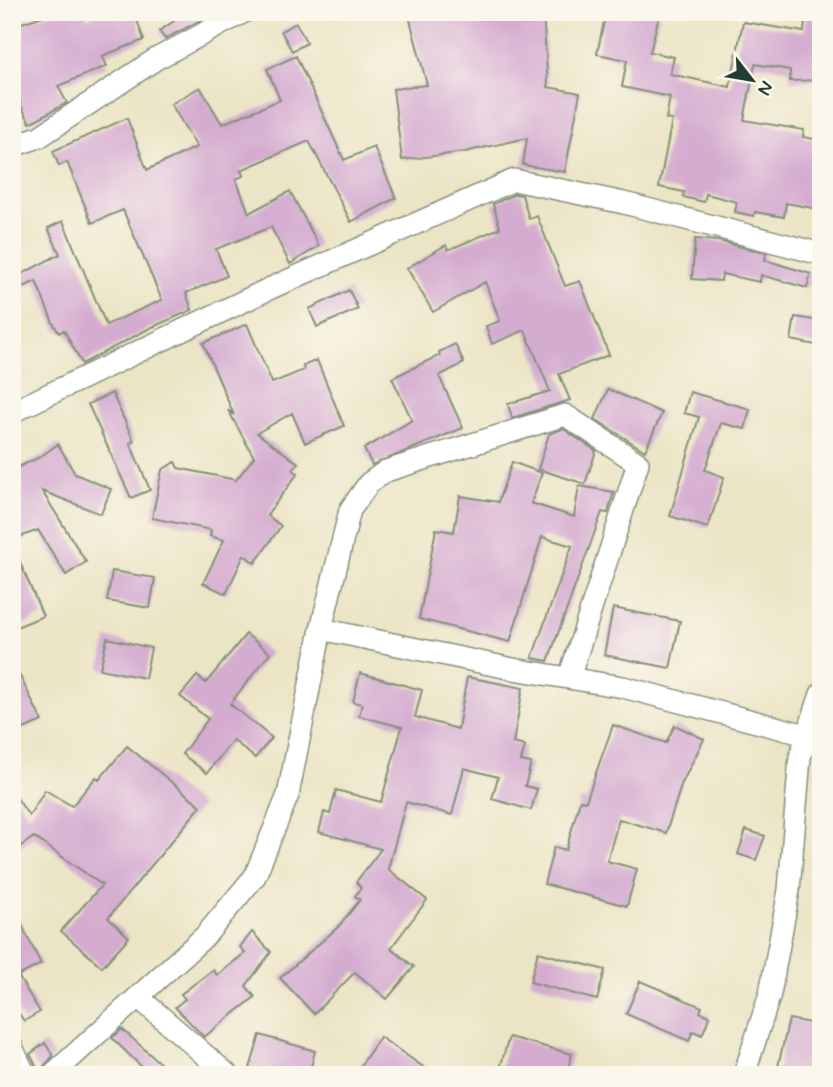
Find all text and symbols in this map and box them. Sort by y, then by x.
north arrow [718,46,788,116]
text: N [751,76,779,100]

